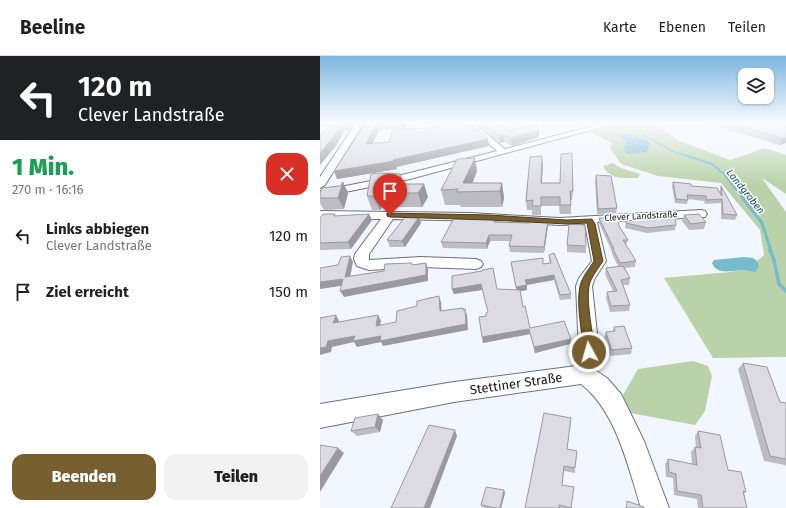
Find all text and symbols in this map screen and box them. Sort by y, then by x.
text: Beeline [20,16,85,39]
text: Karte [603,19,637,36]
text: Ebenen [659,19,706,36]
text: Teilen [728,19,766,36]
map controls [738,68,774,104]
button: layers [738,68,774,104]
text: 120 m [78,70,152,103]
icon: left [12,72,64,124]
text: Clever Landstraße [78,104,225,126]
text: 1 Min. [12,153,74,181]
button: close [266,153,308,195]
water label: Landgraben [724,167,767,216]
pin [373,174,407,215]
icon: arrive [379,180,401,202]
text: 270 m · 16:16 [12,182,84,197]
street label: Clever Landstraße [604,209,678,223]
text: Links abbiegen [46,220,149,238]
icon: left [12,225,34,247]
text: 120 m [269,227,308,245]
text: Clever Landstraße [46,238,152,253]
icon: arrive [12,281,34,303]
text: Ziel erreicht [46,283,129,301]
text: 150 m [269,283,308,301]
position arrow [568,331,610,373]
street label: Stettiner Straße [469,370,563,397]
button: Beenden [12,454,156,500]
button: Teilen [164,454,308,500]

